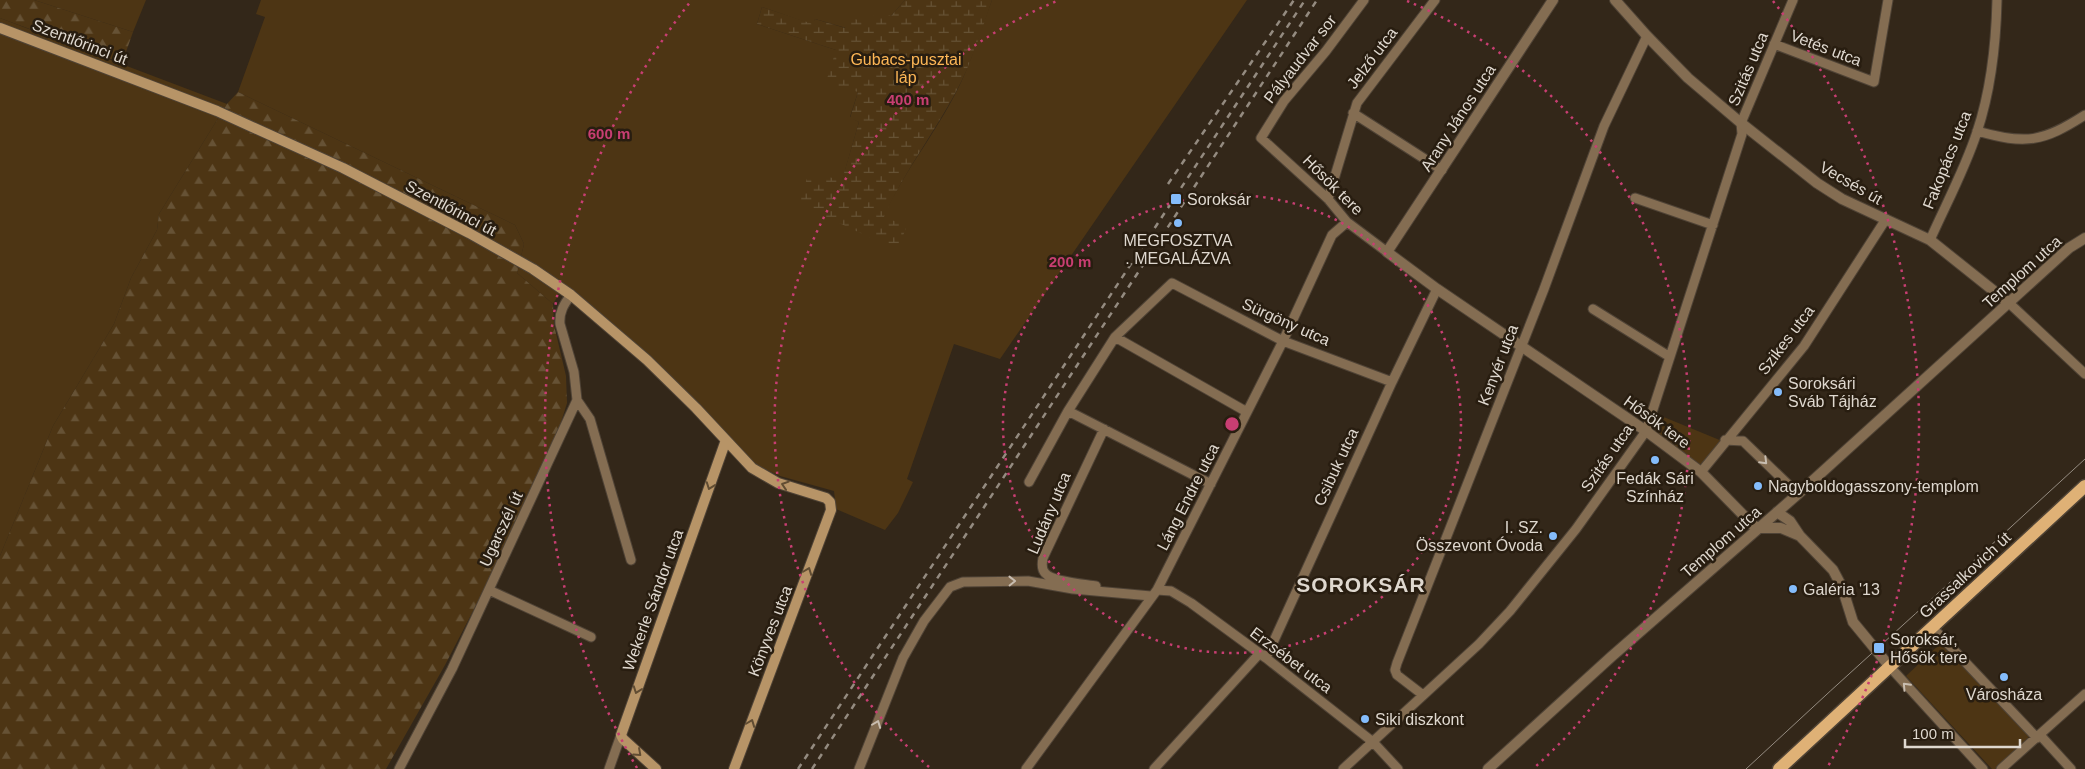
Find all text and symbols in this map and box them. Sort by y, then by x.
street label: Pályaudvar sor [1260,11,1340,106]
street label: Szentlőrinci út [30,16,130,68]
street label: Jelző utca [1344,24,1401,92]
street label: Vetés utca [1788,27,1864,69]
street label: Szitás utca [1725,30,1771,108]
park label: Gubacs-pusztai láp [850,51,962,86]
street label: Arany János utca [1417,61,1499,174]
text: 400 m [887,91,929,108]
street label: Fakopács utca [1920,108,1974,211]
text: 600 m [588,125,630,142]
street label: Hősök tere [1300,152,1366,218]
street label: Vecsés út [1817,158,1886,208]
street label: Szentlőrinci út [403,177,500,239]
place label: Soroksár [1187,191,1252,208]
marker: Soroksár [1169,192,1183,206]
marker: MEGFOSZTVA . MEGALÁZVA [1172,217,1184,229]
place label: MEGFOSZTVA . MEGALÁZVA [1123,232,1233,267]
street label: Templom utca [1979,232,2065,312]
text: 200 m [1049,253,1091,270]
street label: Sürgöny utca [1239,295,1333,349]
street label: Szikes utca [1755,302,1817,378]
street label: Kenyér utca [1475,322,1521,408]
place label: Soroksári Sváb Tájház [1788,375,1877,410]
marker: Soroksári Sváb Tájház [1772,386,1784,398]
street label: Hősök tere [1621,392,1693,452]
centre of rings [1223,415,1241,433]
street label: Szitás utca [1578,421,1636,495]
street label: Csibuk utca [1311,425,1361,508]
street label: Láng Endre utca [1154,441,1222,553]
marker: Fedák Sári Színház [1649,454,1661,466]
one-way arrow [1758,455,1767,464]
street label: Ludány utca [1024,469,1074,556]
place label: Fedák Sári Színház [1616,470,1694,505]
place label: Nagyboldogasszony-templom [1768,478,1979,495]
marker: Nagyboldogasszony-templom [1752,480,1764,492]
one-way arrow [705,481,715,490]
one-way arrow [782,481,790,491]
street label: Ugarszél út [476,488,526,569]
street label: Templom utca [1678,503,1764,581]
place label: I. SZ. Összevont Óvoda [1416,519,1543,554]
street label: Wekerle Sándor utca [620,527,687,673]
street label: Grassalkovich út [1916,528,2014,622]
marker: I. SZ. Összevont Óvoda [1547,530,1559,542]
one-way arrow [802,567,812,576]
district label: SOROKSÁR [1296,573,1426,596]
one-way arrow [1008,576,1016,586]
place label: Galéria '13 [1803,581,1880,598]
street label: Könyves utca [745,583,795,679]
marker: Galéria '13 [1787,583,1799,595]
street label: Erzsébet utca [1247,624,1335,696]
place label: Soroksár, Hősök tere [1890,631,1967,666]
marker: Soroksár, Hősök tere [1872,641,1886,655]
marker: Városháza [1998,671,2010,683]
one-way arrow [1903,683,1912,692]
one-way arrow [633,685,643,693]
place label: Városháza [1966,686,2042,703]
place label: Siki diszkont [1375,711,1464,728]
marker: Siki diszkont [1359,713,1371,725]
scale bar [1905,716,2020,748]
one-way arrow [745,720,755,728]
one-way arrow [871,720,881,728]
text: 100 m [1912,725,1954,742]
one-way arrow [632,747,641,756]

